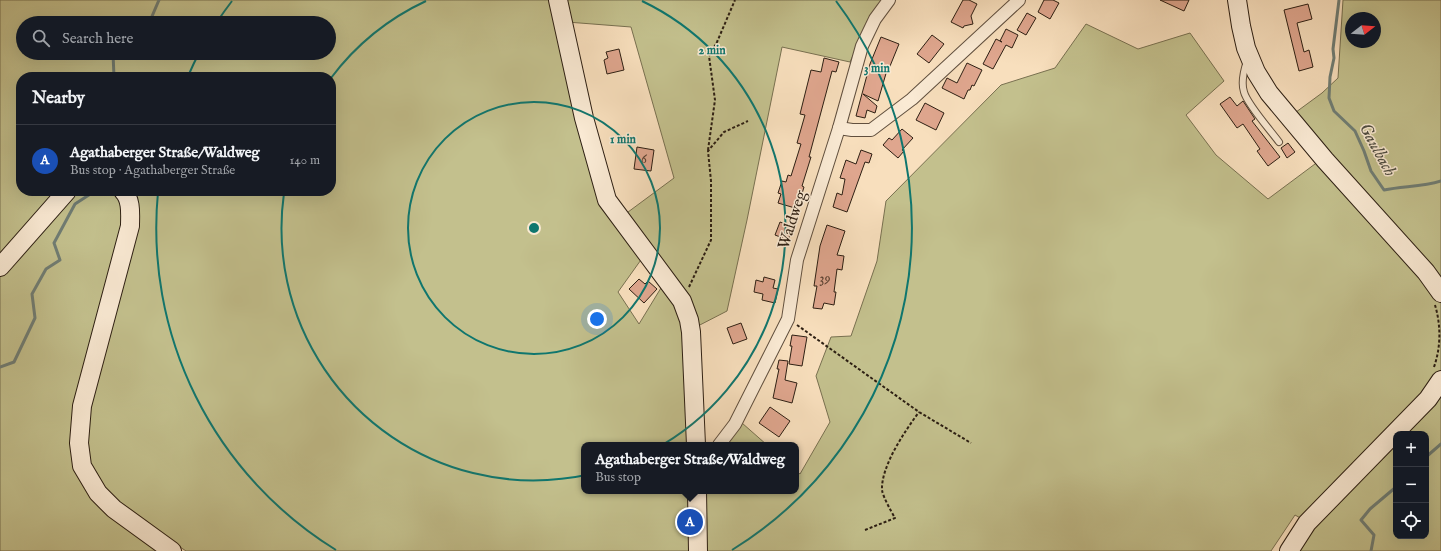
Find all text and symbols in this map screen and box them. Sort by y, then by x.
north arrow [1345,12,1381,48]
search box [16,16,336,60]
icon: search [30,27,52,49]
text: Search here [62,29,133,48]
text: 2 min [698,43,726,58]
text: 3 min [864,61,891,76]
text: Nearby [32,88,85,109]
water label: Gaulbach [1354,120,1400,180]
text: 1 min [610,132,637,147]
text: Agathaberger Straße/Waldweg [70,143,260,162]
house number: 6 [641,150,648,168]
text: A [41,152,49,169]
text: 140 m [290,152,320,169]
text: Bus stop · Agathaberger Straße [70,162,235,179]
street label: Waldweg [774,188,812,252]
centre of rings [527,221,541,235]
house number: 39 [819,270,831,288]
your location [587,309,607,329]
map controls [1393,431,1429,539]
button: + [1393,431,1429,467]
popup [581,442,799,494]
text: Agathaberger Straße/Waldweg [595,450,785,469]
button: − [1393,467,1429,503]
text: Bus stop [595,469,641,486]
button: locate [1393,503,1429,539]
pin: A [677,507,703,537]

